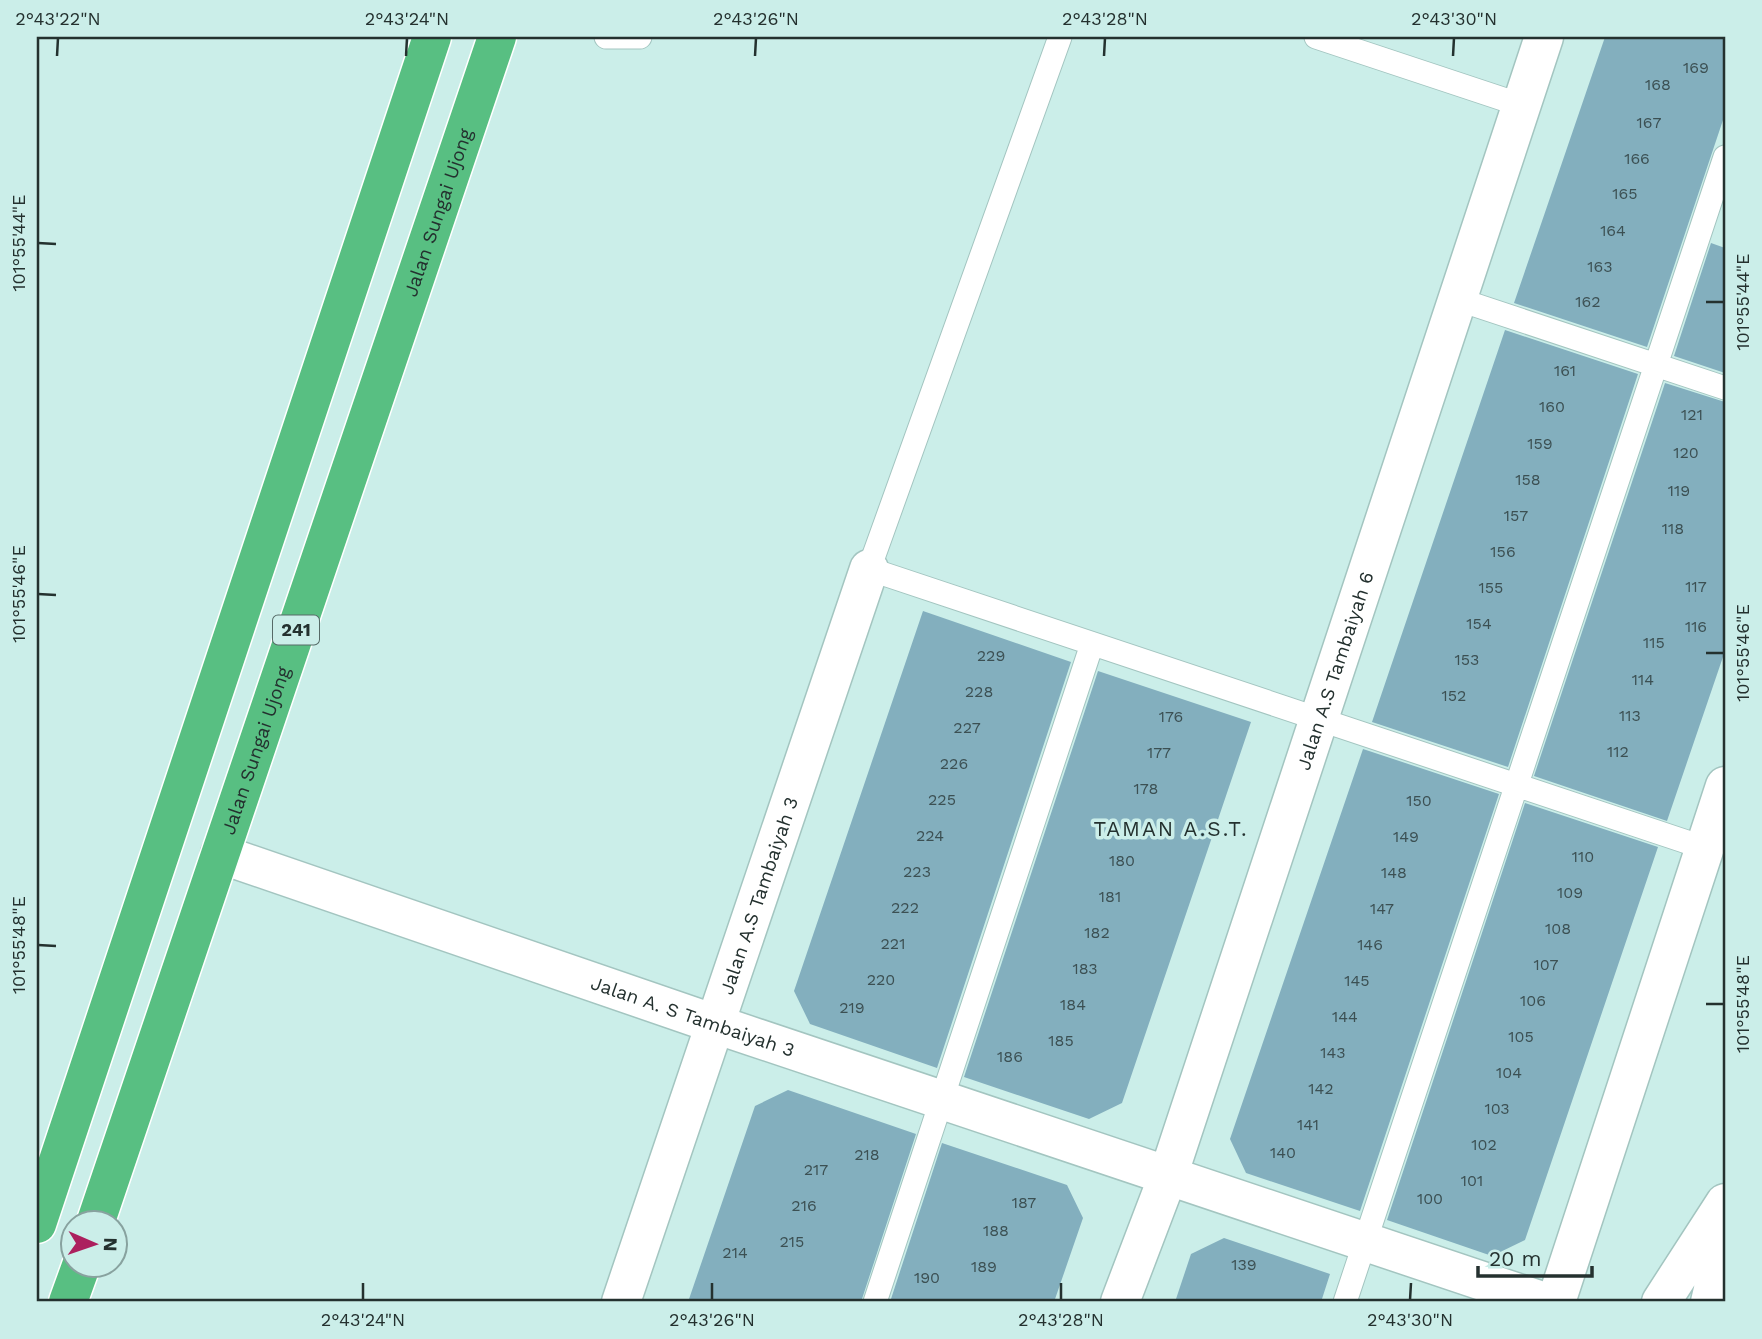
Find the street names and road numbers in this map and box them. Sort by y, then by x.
street label: Jalan Sungai Ujong [399,125,477,300]
street label: Jalan A.S Tambaiyah 6 [1292,569,1379,773]
road number: 241 [273,616,319,644]
street label: Jalan Sungai Ujong [217,663,295,838]
street label: Jalan A.S Tambaiyah 3 [715,794,803,998]
street label: Jalan A. S Tambaiyah 3 [588,971,798,1062]

